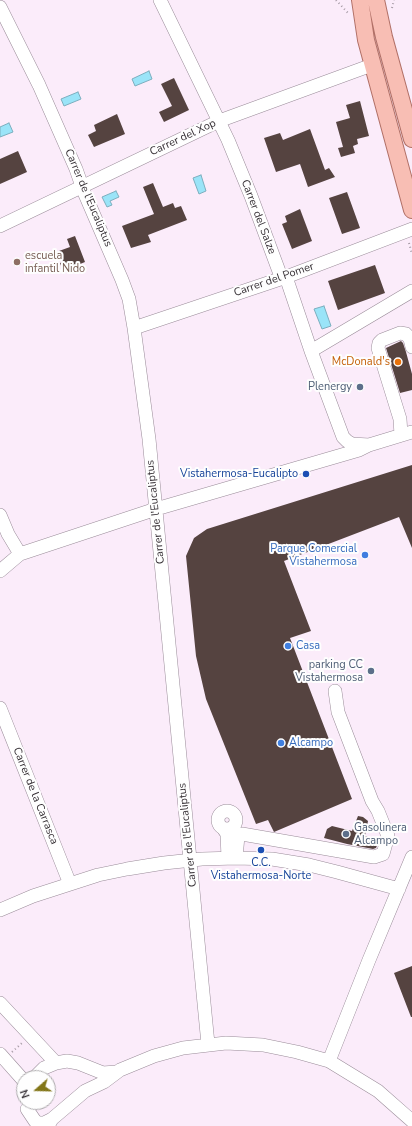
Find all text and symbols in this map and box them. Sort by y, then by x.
street label: Carrer del Xop [148,117,218,159]
street label: Carrer de l'Eucaliptus [61,147,115,249]
street label: Carrer del Salze [238,178,278,256]
place label: escuela infantil Nido [25,249,85,275]
marker: escuela infantil Nido [12,257,22,267]
street label: Carrer del Pomer [232,260,316,300]
place label: McDonald's [332,355,390,369]
marker: McDonald's [393,357,403,367]
place label: Plenergy [308,380,352,394]
marker: Plenergy [355,382,365,392]
street label: Carrer de l'Eucaliptus [144,459,168,565]
place label: Vistahermosa-Eucalipto [180,467,298,481]
marker: Vistahermosa-Eucalipto [301,469,311,479]
place label: Parque Comercial Vistahermosa [270,542,357,568]
marker: Parque Comercial Vistahermosa [360,550,370,560]
place label: Casa [296,639,320,653]
marker: Casa [283,641,293,651]
place label: parking CC Vistahermosa [295,658,363,684]
marker: parking CC Vistahermosa [366,666,376,676]
place label: Alcampo [289,736,333,750]
marker: Alcampo [276,738,286,748]
street label: Carrer de la Carrasca [10,746,60,846]
street label: Carrer de l'Eucaliptus [176,782,200,888]
place label: Gasolinera Alcampo [354,821,407,847]
marker: Gasolinera Alcampo [341,829,351,839]
marker: C.C. Vistahermosa-Norte [256,845,266,855]
place label: C.C. Vistahermosa-Norte [211,856,311,882]
north arrow [16,1070,56,1110]
text: N [17,1088,34,1100]

